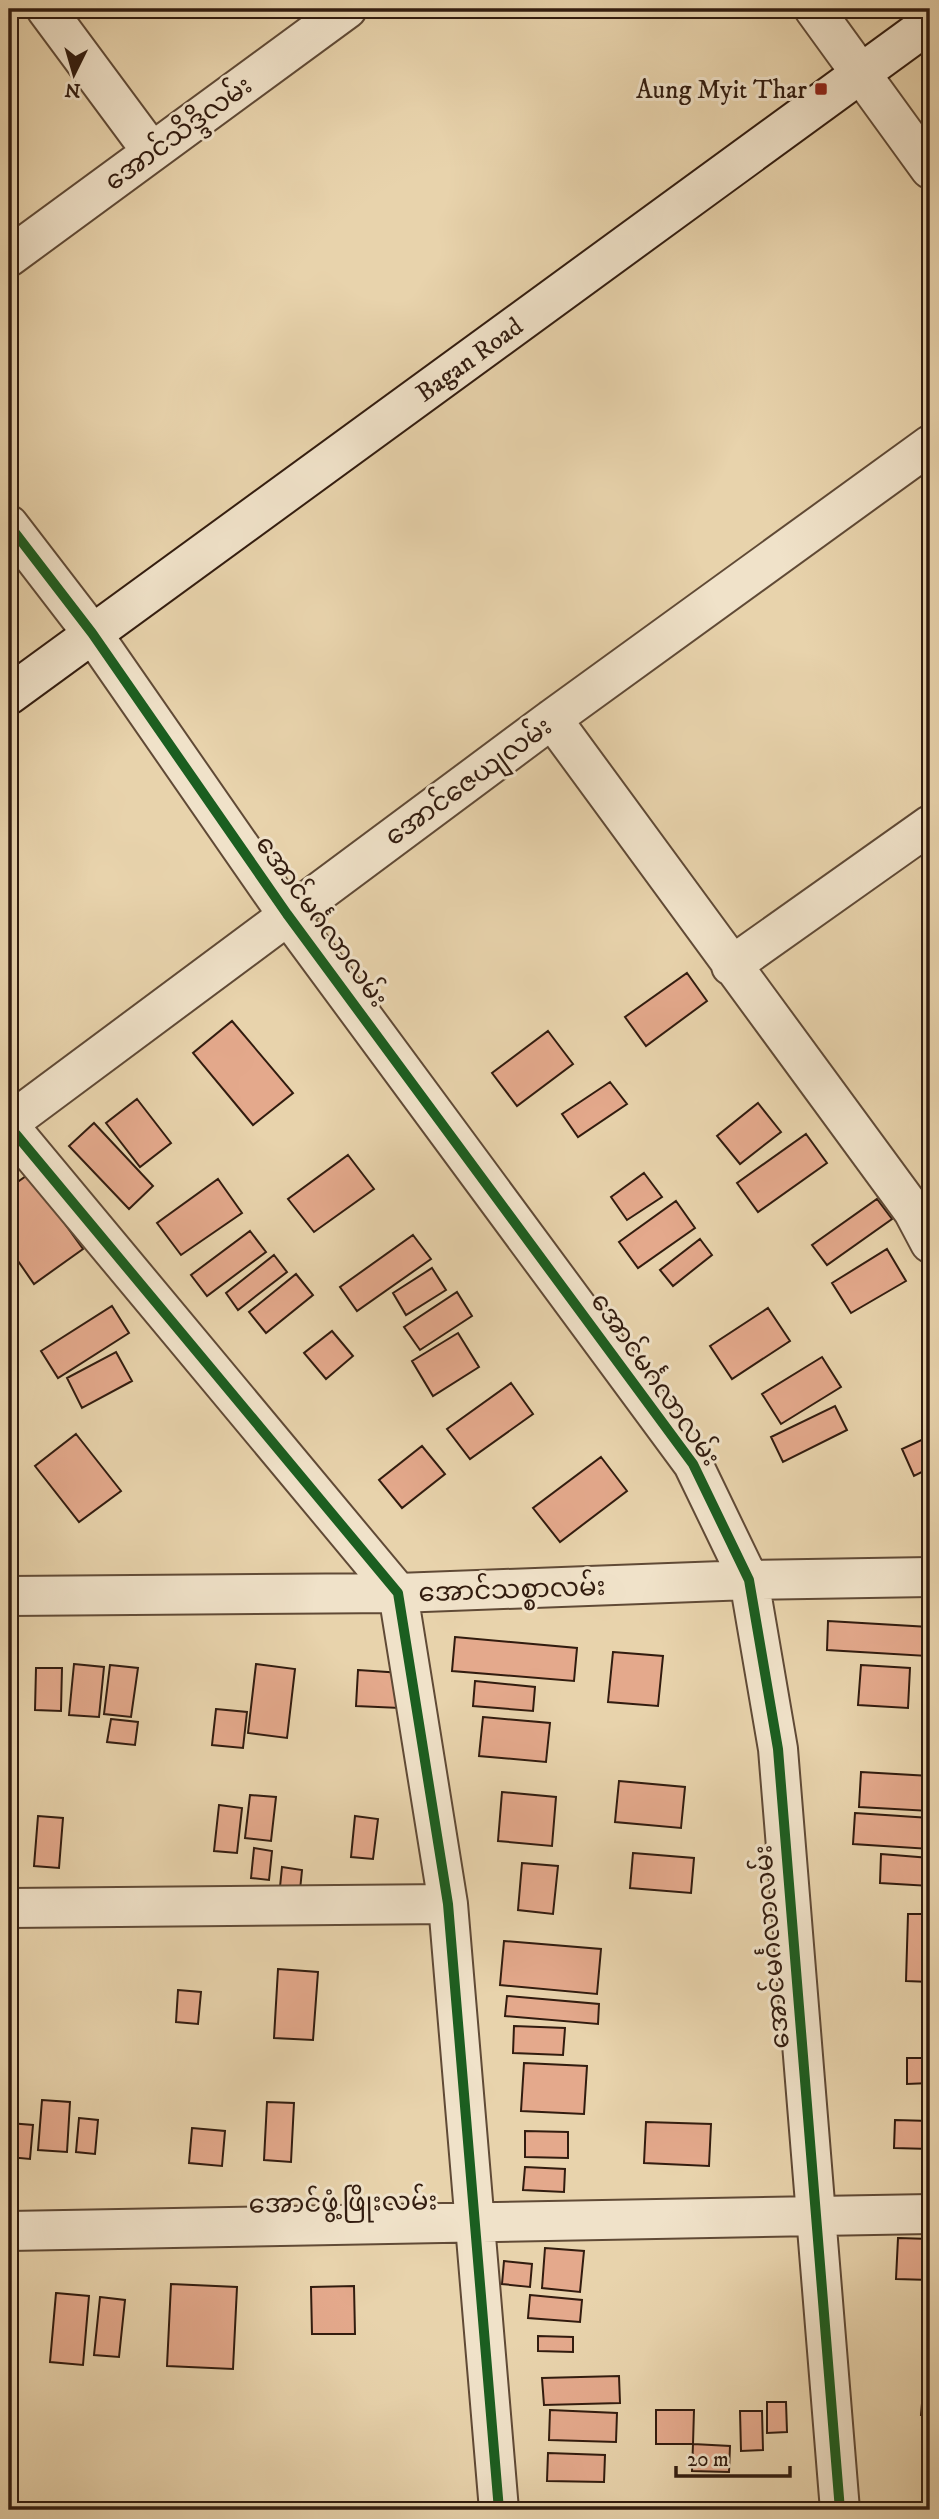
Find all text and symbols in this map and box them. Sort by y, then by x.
north arrow [38,38,108,108]
street label: အောင်သိဒ္ဒိလမ်း [97,68,261,202]
place label: Aung Myit Thar [636,74,807,107]
text: N [63,77,81,102]
marker: Aung Myit Thar [813,81,829,97]
street label: Bagan Road [410,310,530,410]
street label: အောင်ဇေယျလမ်း [378,709,561,856]
street label: အောင်မင်္ဂလာလမ်း [247,828,396,1014]
street label: အောင်မင်္ဂလာလမ်း [583,1286,729,1473]
street label: အောင်သစ္စာလမ်း [418,1569,606,1614]
street label: အောင်မင်္ဂလာလမ်း [745,1844,798,2050]
street label: အောင်ဖွံ့ဖြိုးလမ်း [248,2183,438,2225]
scale bar [676,2435,790,2479]
text: 20 m [687,2447,729,2473]

